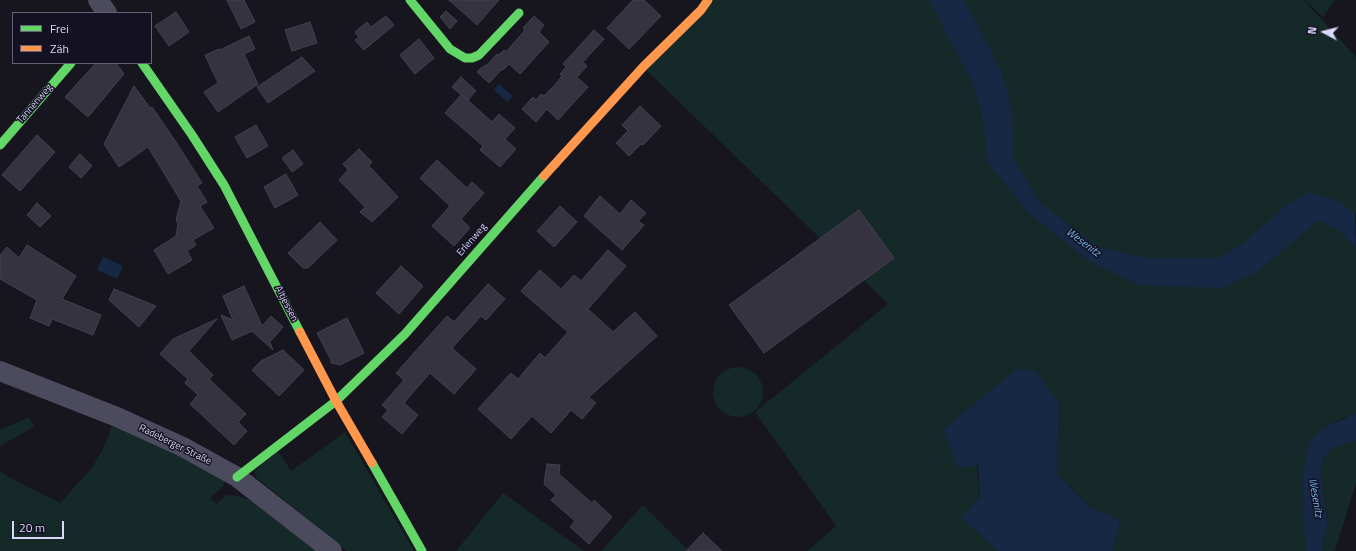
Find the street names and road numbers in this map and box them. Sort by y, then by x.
street label: Tannenweg [15,82,55,126]
street label: Erlenweg [455,221,489,259]
street label: Altjessen [272,284,300,324]
street label: Radeberger Straße [137,422,213,468]

